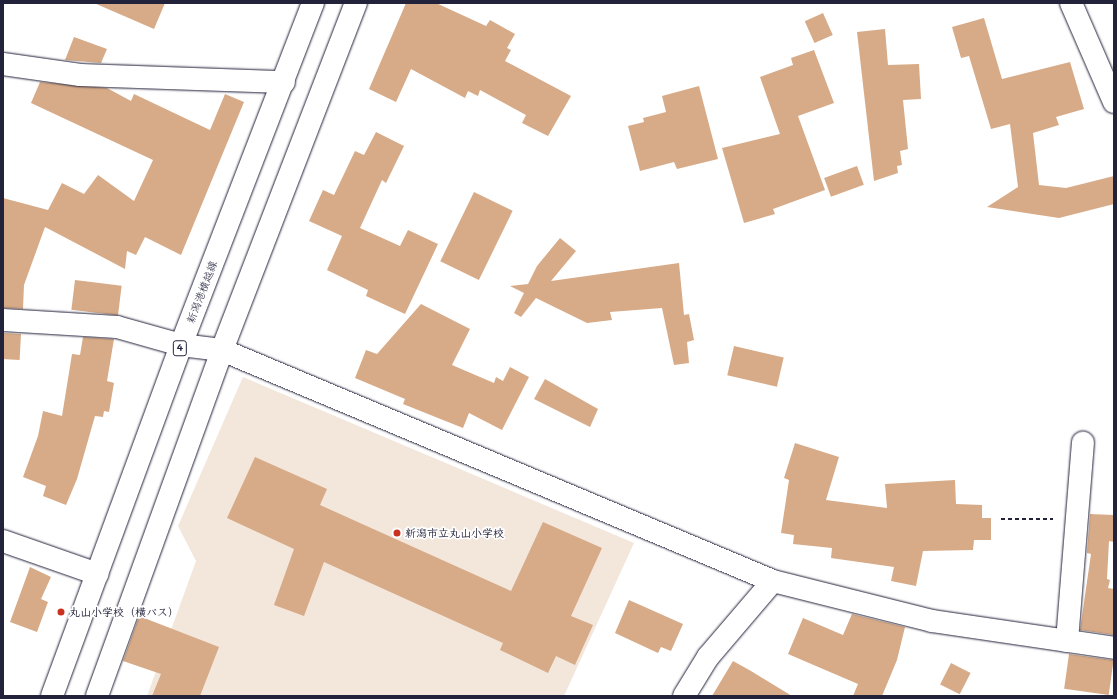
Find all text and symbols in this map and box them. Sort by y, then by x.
street label: 新潟港横越線 [184,259,220,325]
road number: 4 [172,340,188,356]
place label: 新潟市立丸山小学校 [405,526,504,540]
marker: 新潟市立丸山小学校 [392,528,402,538]
place label: 丸山小学校（横バス） [69,605,179,619]
marker: 丸山小学校（横バス） [56,607,66,617]

